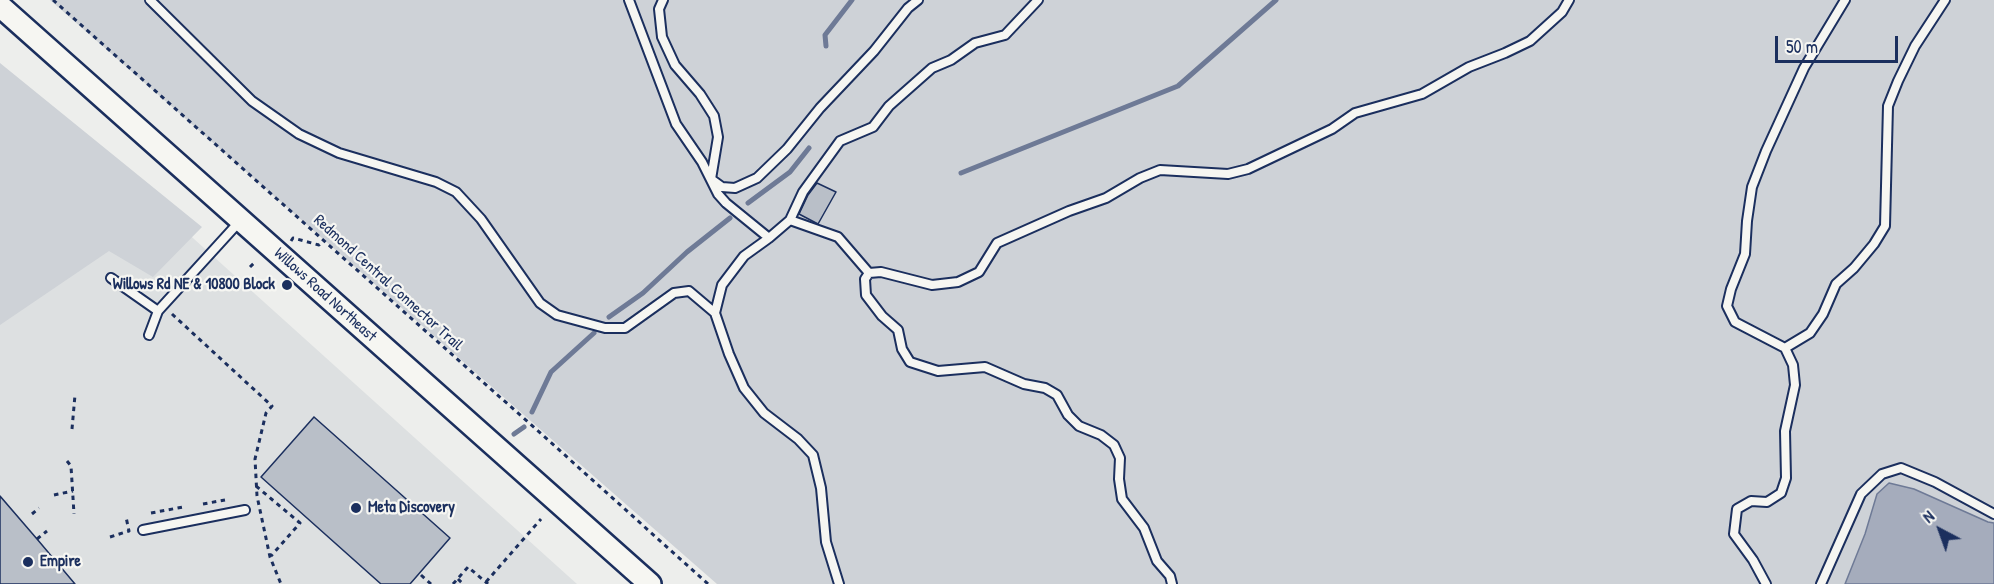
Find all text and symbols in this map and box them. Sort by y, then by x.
scale bar [1778,24,1901,62]
text: 50 m [1786,34,1818,59]
street label: Redmond Central Connector Trail [309,211,467,355]
street label: Willows Road Northeast [270,244,380,346]
place label: Willows Rd NE & 10800 Block [113,275,275,295]
marker: Willows Rd NE & 10800 Block [280,278,294,292]
place label: Meta Discovery [368,498,455,518]
north arrow [1910,500,1970,560]
marker: Meta Discovery [349,501,363,515]
text: N [1918,505,1939,528]
place label: Empire [40,552,81,572]
marker: Empire [21,555,35,569]

